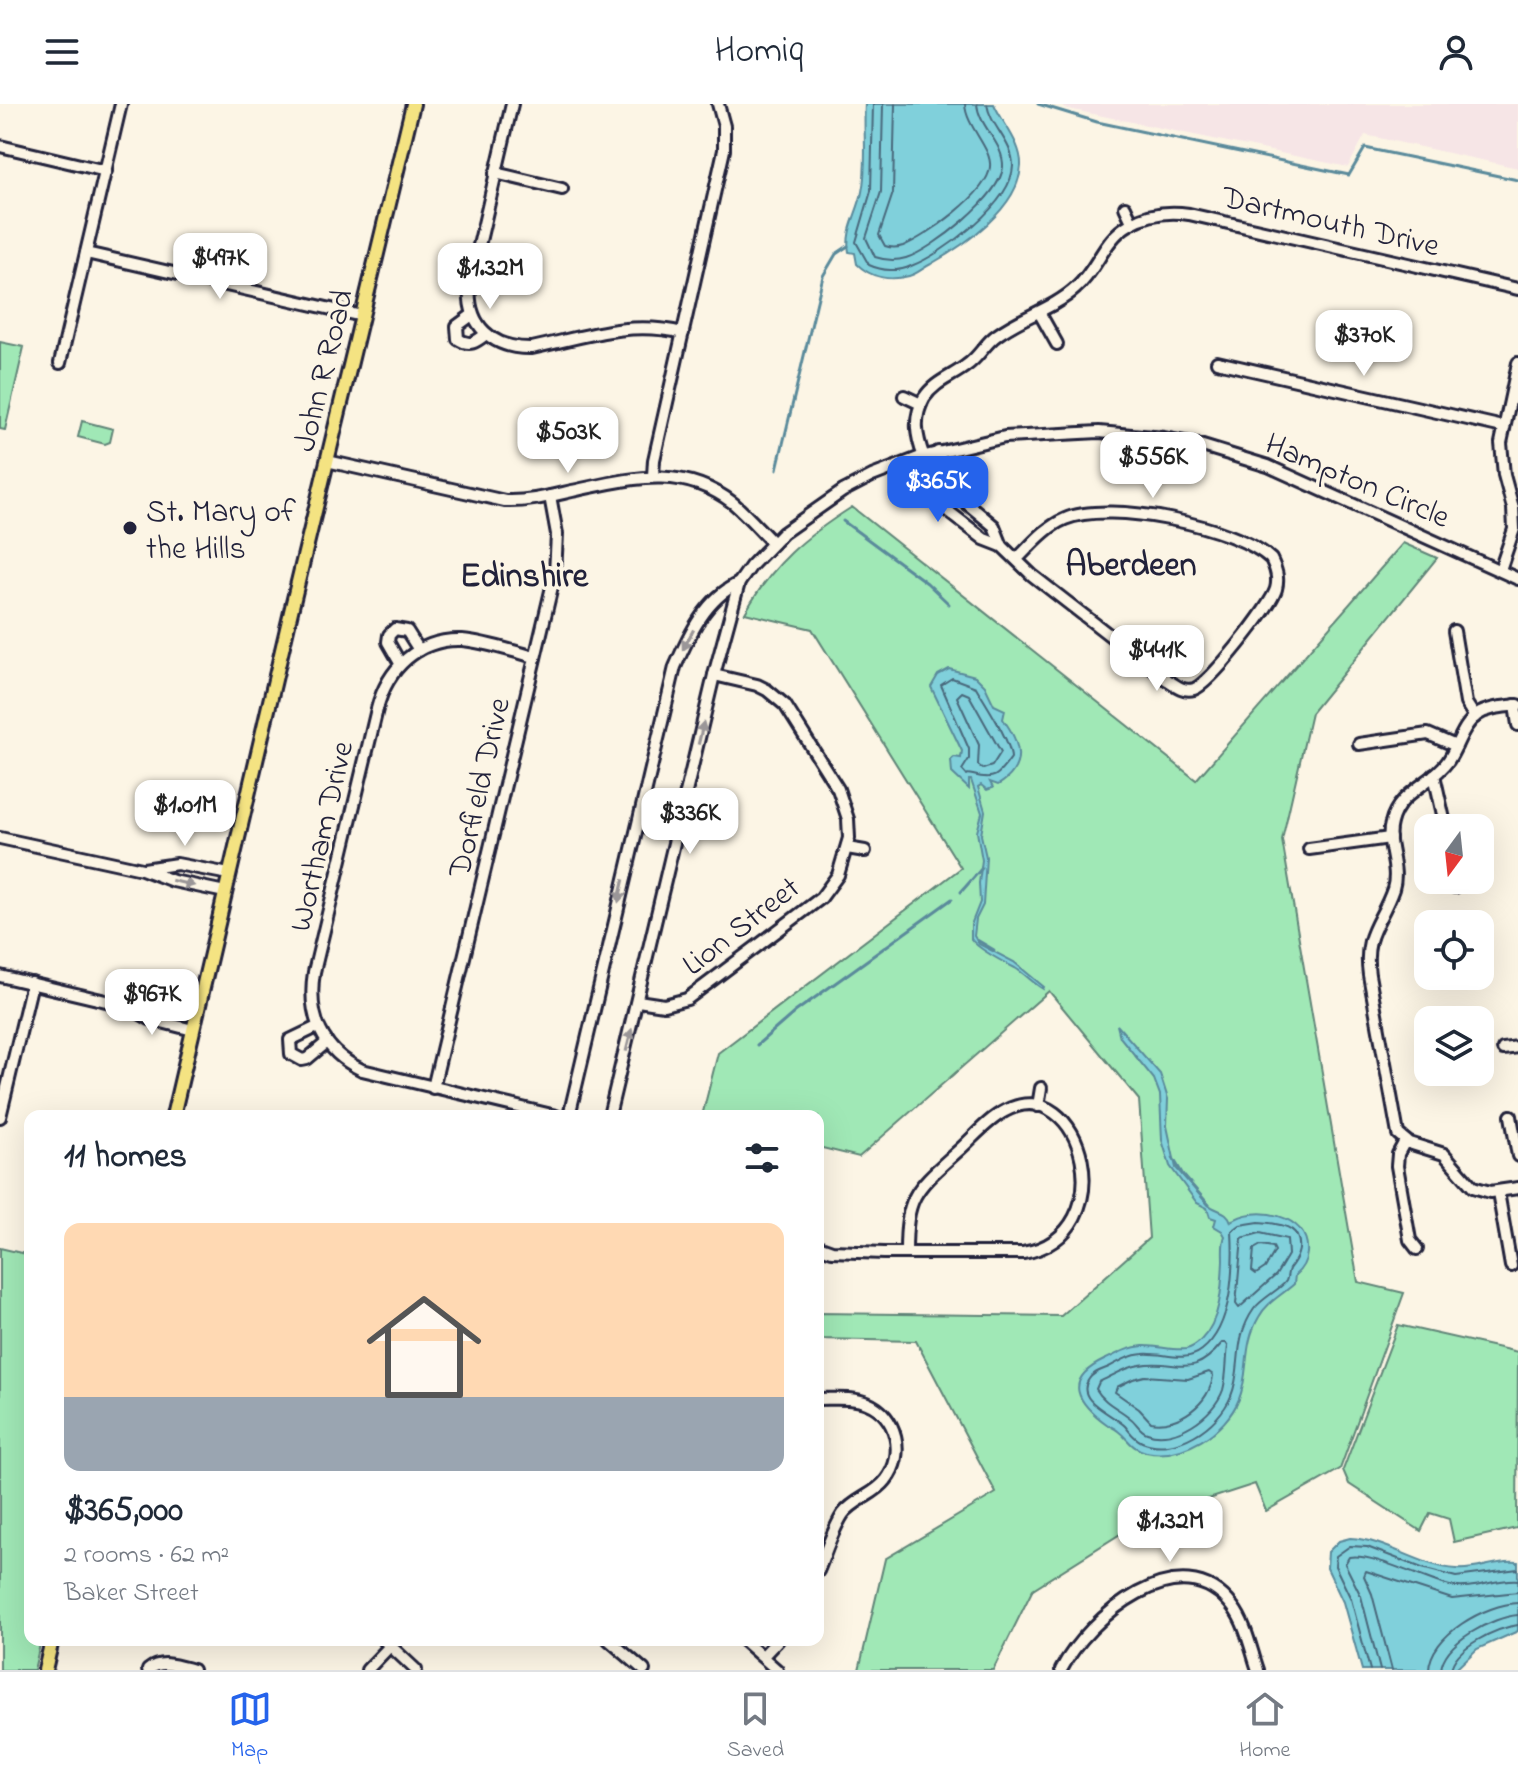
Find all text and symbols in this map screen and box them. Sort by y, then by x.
text: Homiq [714,26,804,79]
icon: menu [40,30,84,74]
icon: person [1434,30,1478,74]
street label: Dartmouth Drive [1216,175,1444,271]
pin: $497K [164,233,276,301]
text: $497K [191,240,249,278]
pin: $1.32M [425,243,555,311]
text: $1.32M [456,250,524,288]
street label: John R Road [283,285,368,457]
pin: $370K [1308,310,1420,378]
text: $370K [1333,317,1395,355]
pin: $503K [512,407,624,475]
text: $503K [535,414,601,452]
street label: Hampton Circle [1257,422,1457,542]
pin: $556K [1097,432,1209,500]
text: $556K [1118,439,1188,477]
pin: $365K [882,456,994,524]
text: $365K [905,463,971,501]
place label: St. Mary of the Hills [146,490,296,574]
marker: St. Mary of the Hills [121,519,139,537]
district label: Aberdeen [1065,542,1197,592]
district label: Edinshire [460,553,589,603]
pin: $441K [1101,625,1213,693]
one-way arrow [681,629,695,652]
text: $441K [1128,632,1186,670]
street label: Dorfield Drive [438,693,525,883]
one-way arrow [695,720,708,745]
street label: Wortham Drive [279,736,368,937]
pin: $1.01M [120,780,250,848]
text: $1.01M [153,787,217,825]
pin: $336K [634,788,746,856]
text: $336K [659,795,721,833]
north arrow [1414,814,1494,894]
map controls [1414,814,1494,1086]
street label: Lion Street [673,866,811,989]
one-way arrow [171,877,196,890]
one-way arrow [615,879,627,904]
button: locate [1414,910,1494,990]
pin: $967K [96,969,208,1037]
text: $967K [123,976,181,1014]
button: layers [1414,1006,1494,1086]
one-way arrow [623,1028,635,1053]
text: 11 homes [64,1133,187,1183]
icon: filters [740,1136,784,1180]
icon: home [352,1275,496,1419]
text: $365,000 [64,1487,183,1537]
pin: $1.32M [1105,1496,1235,1564]
text: $1.32M [1136,1503,1204,1541]
text: 2 rooms · 62 m² [64,1537,229,1575]
text: Baker Street [64,1575,199,1613]
tab: Map [228,1687,272,1767]
tab: Saved [727,1687,784,1767]
tab: Home [1239,1687,1290,1767]

